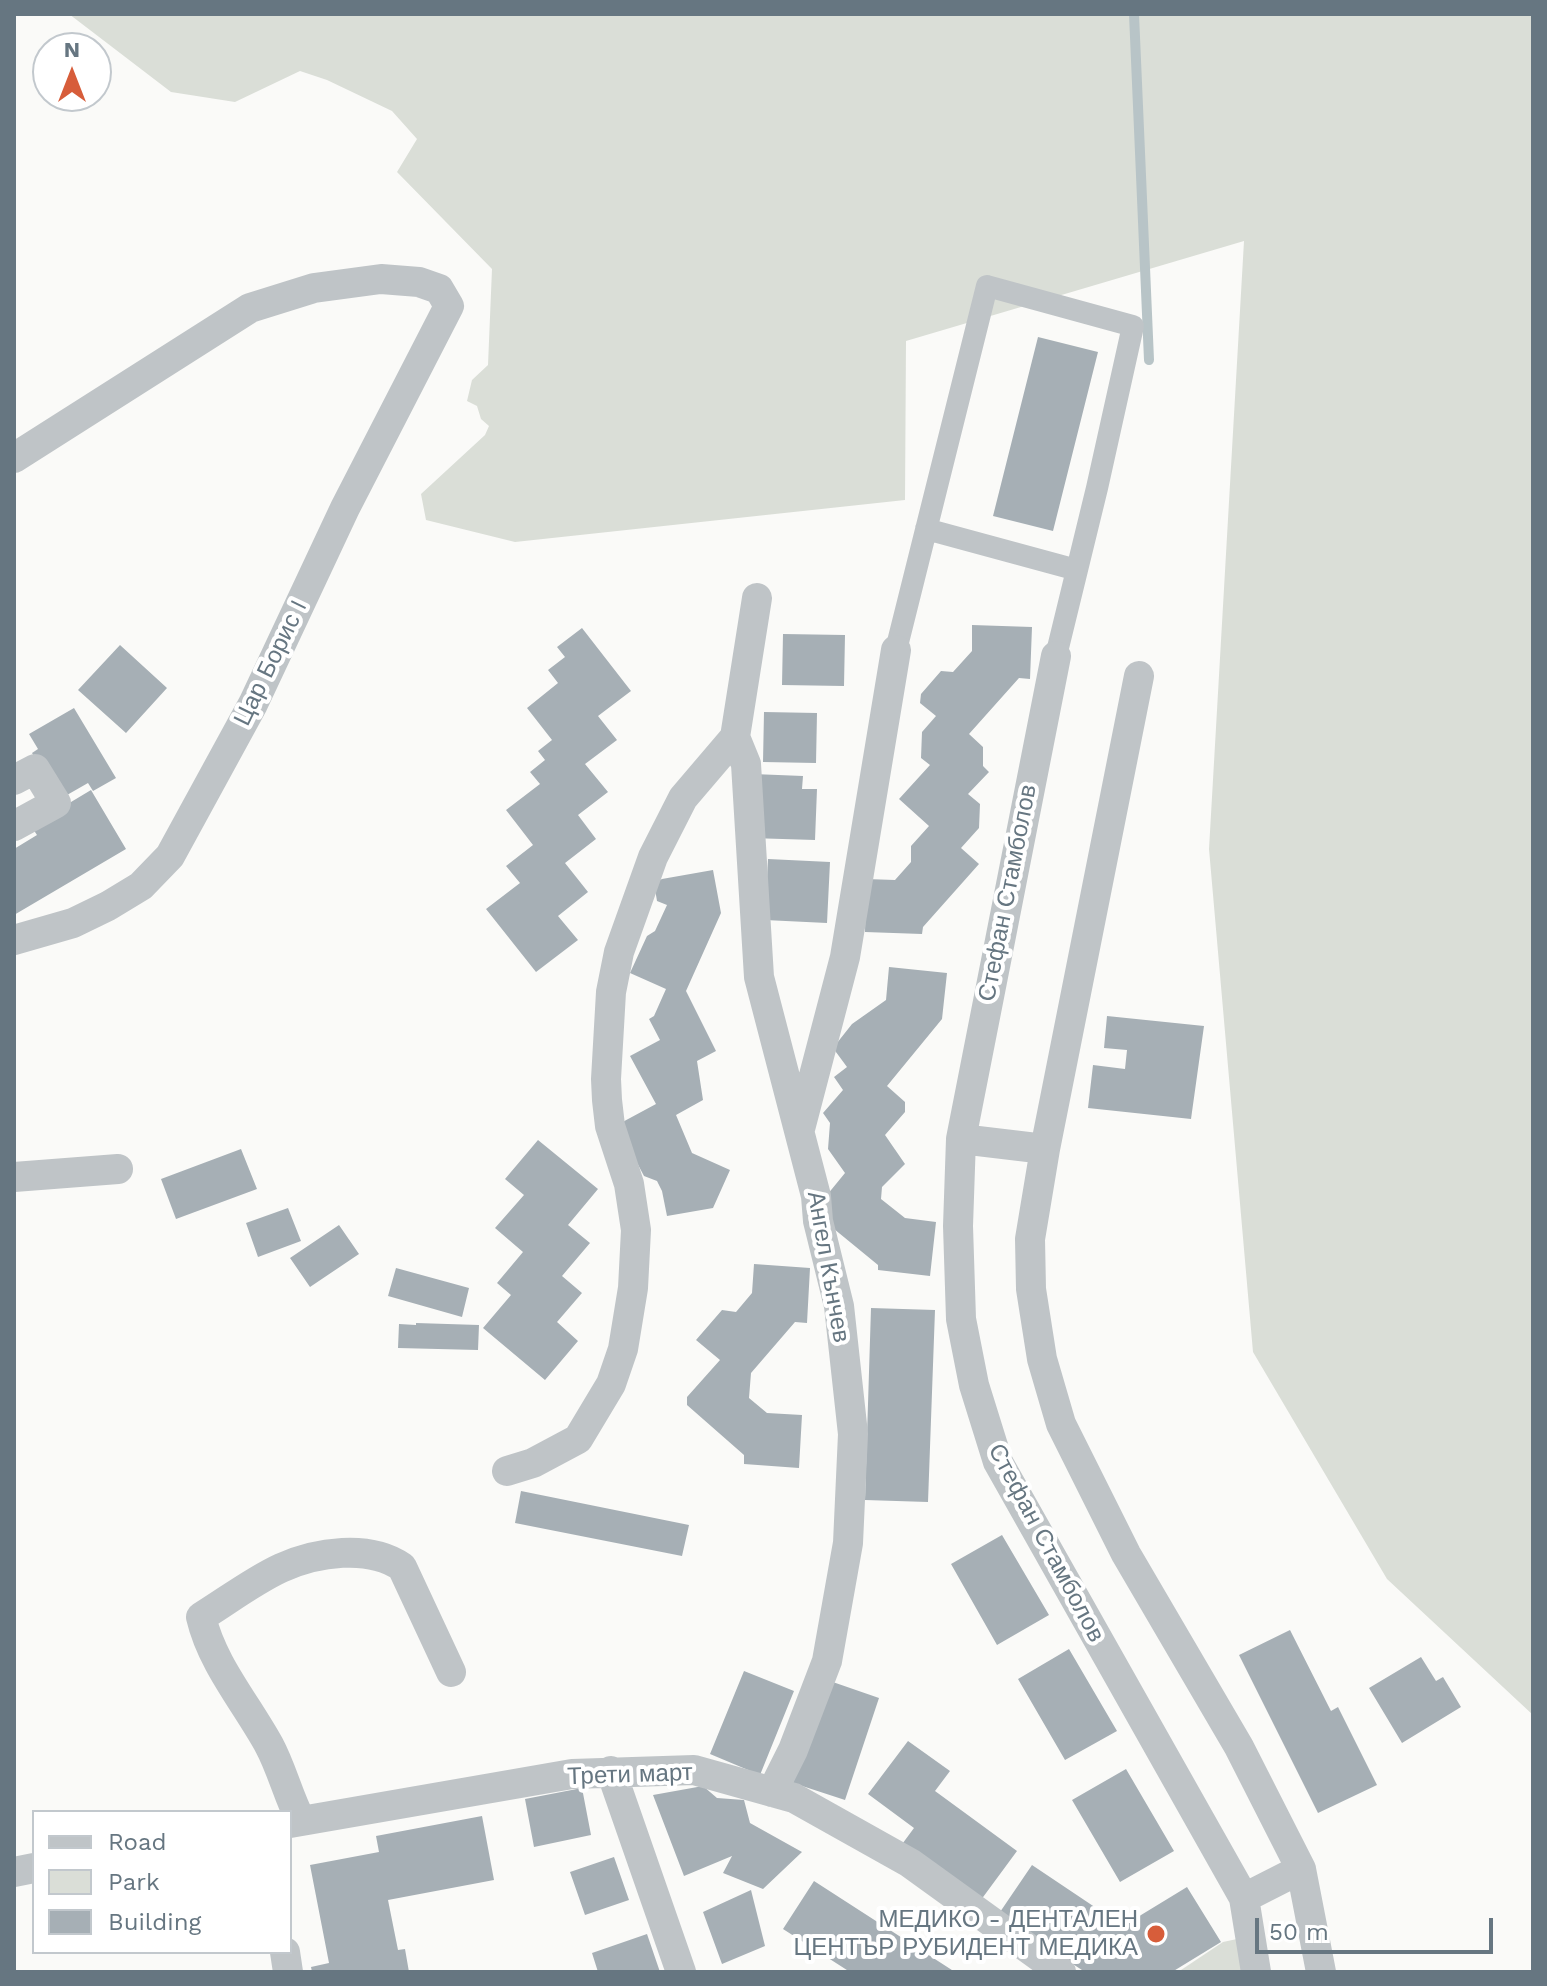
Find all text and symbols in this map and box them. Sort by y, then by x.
north arrow [32,32,112,112]
text: N [64,37,80,62]
street label: Цар Борис I [228,595,314,731]
street label: Стефан Стамболов [973,782,1043,1004]
street label: Ангел Кънчев [801,1189,855,1345]
street label: Стефан Стамболов [982,1439,1110,1647]
street label: Трети март [567,1758,693,1792]
legend [32,1810,292,1954]
text: Road [108,1828,167,1856]
text: Park [108,1868,160,1896]
scale bar [1259,1902,1497,1952]
place label: МЕДИКО - ДЕНТАЛЕН ЦЕНТЪР РУБИДЕНТ МЕДИКА [793,1906,1138,1962]
text: Building [108,1908,201,1936]
text: 50 m [1269,1918,1329,1946]
marker: МЕДИКО - ДЕНТАЛЕН ЦЕНТЪР РУБИДЕНТ МЕДИКА [1145,1923,1167,1945]

